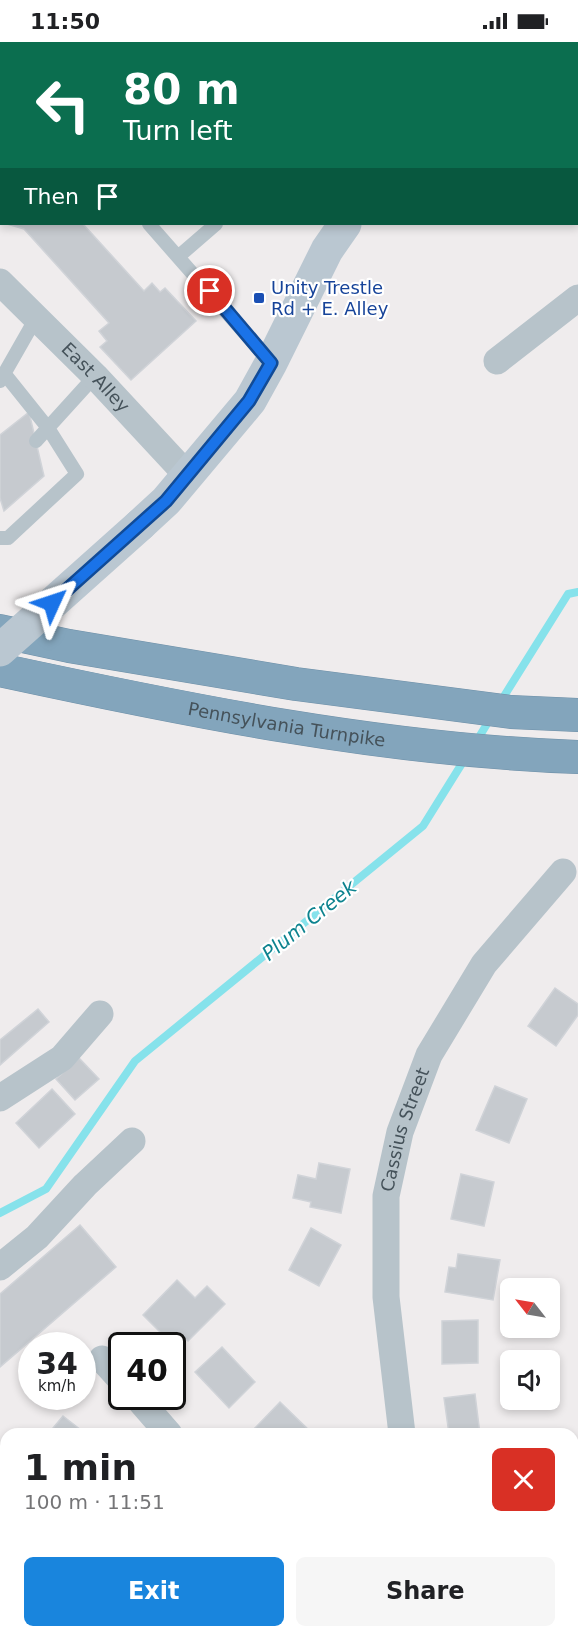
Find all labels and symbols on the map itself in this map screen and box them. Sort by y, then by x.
pin [184,265,235,316]
place label: Unity Trestle Rd + E. Alley [271,277,389,319]
marker: Unity Trestle Rd + E. Alley [252,291,266,305]
street label: East Alley [57,338,134,417]
position arrow [20,571,84,635]
street label: Pennsylvania Turnpike [186,698,387,751]
water label: Plum Creek [257,874,362,965]
street label: Cassius Street [376,1065,433,1194]
north arrow [500,1278,560,1338]
speed limit sign: 40 [108,1332,186,1410]

